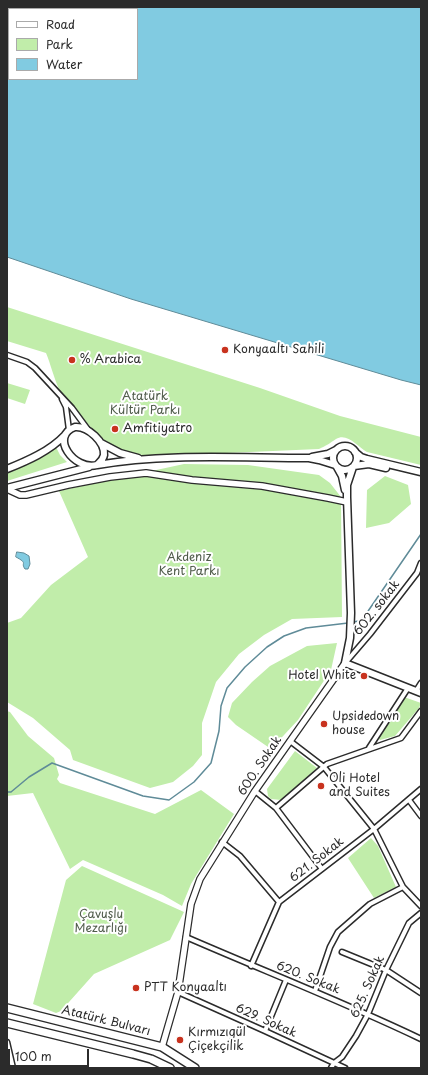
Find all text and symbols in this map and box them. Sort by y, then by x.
legend [8,8,138,80]
text: Road [46,15,75,33]
text: Park [46,35,73,53]
text: Water [46,55,82,73]
place label: Konyaaltı Sahili [233,343,324,357]
marker: Konyaaltı Sahili [220,345,230,355]
place label: % Arabica [80,353,141,367]
marker: % Arabica [67,355,77,365]
park label: Atatürk Kültür Parkı [110,390,180,418]
place label: Amfitiyatro [123,422,192,436]
marker: Amfitiyatro [110,424,120,434]
park label: Akdeniz Kent Parkı [158,551,220,579]
street label: 602. sokak [351,578,403,638]
place label: Hotel White [288,669,356,683]
marker: Hotel White [359,671,369,681]
place label: Upsidedown house [332,710,399,738]
marker: Upsidedown house [319,719,329,729]
street label: 600. Sokak [235,734,285,798]
place label: Oli Hotel and Suites [329,772,390,800]
marker: Oli Hotel and Suites [316,781,326,791]
street label: 621. Sokak [287,834,347,886]
park label: Çavuşlu Mezarlığı [75,908,127,936]
street label: 625. Sokak [348,954,388,1020]
street label: 620. Sokak [274,959,342,997]
place label: PTT Konyaaltı [144,981,227,995]
marker: PTT Konyaaltı [131,983,141,993]
street label: 629. Sokak [233,1001,299,1041]
street label: Atatürk Bulvarı [60,1003,152,1039]
place label: Kırmızıgül Çiçekçilik [188,1026,246,1054]
marker: Kırmızıgül Çiçekçilik [175,1035,185,1045]
scale bar [10,1041,91,1067]
text: 100 m [15,1047,52,1065]

